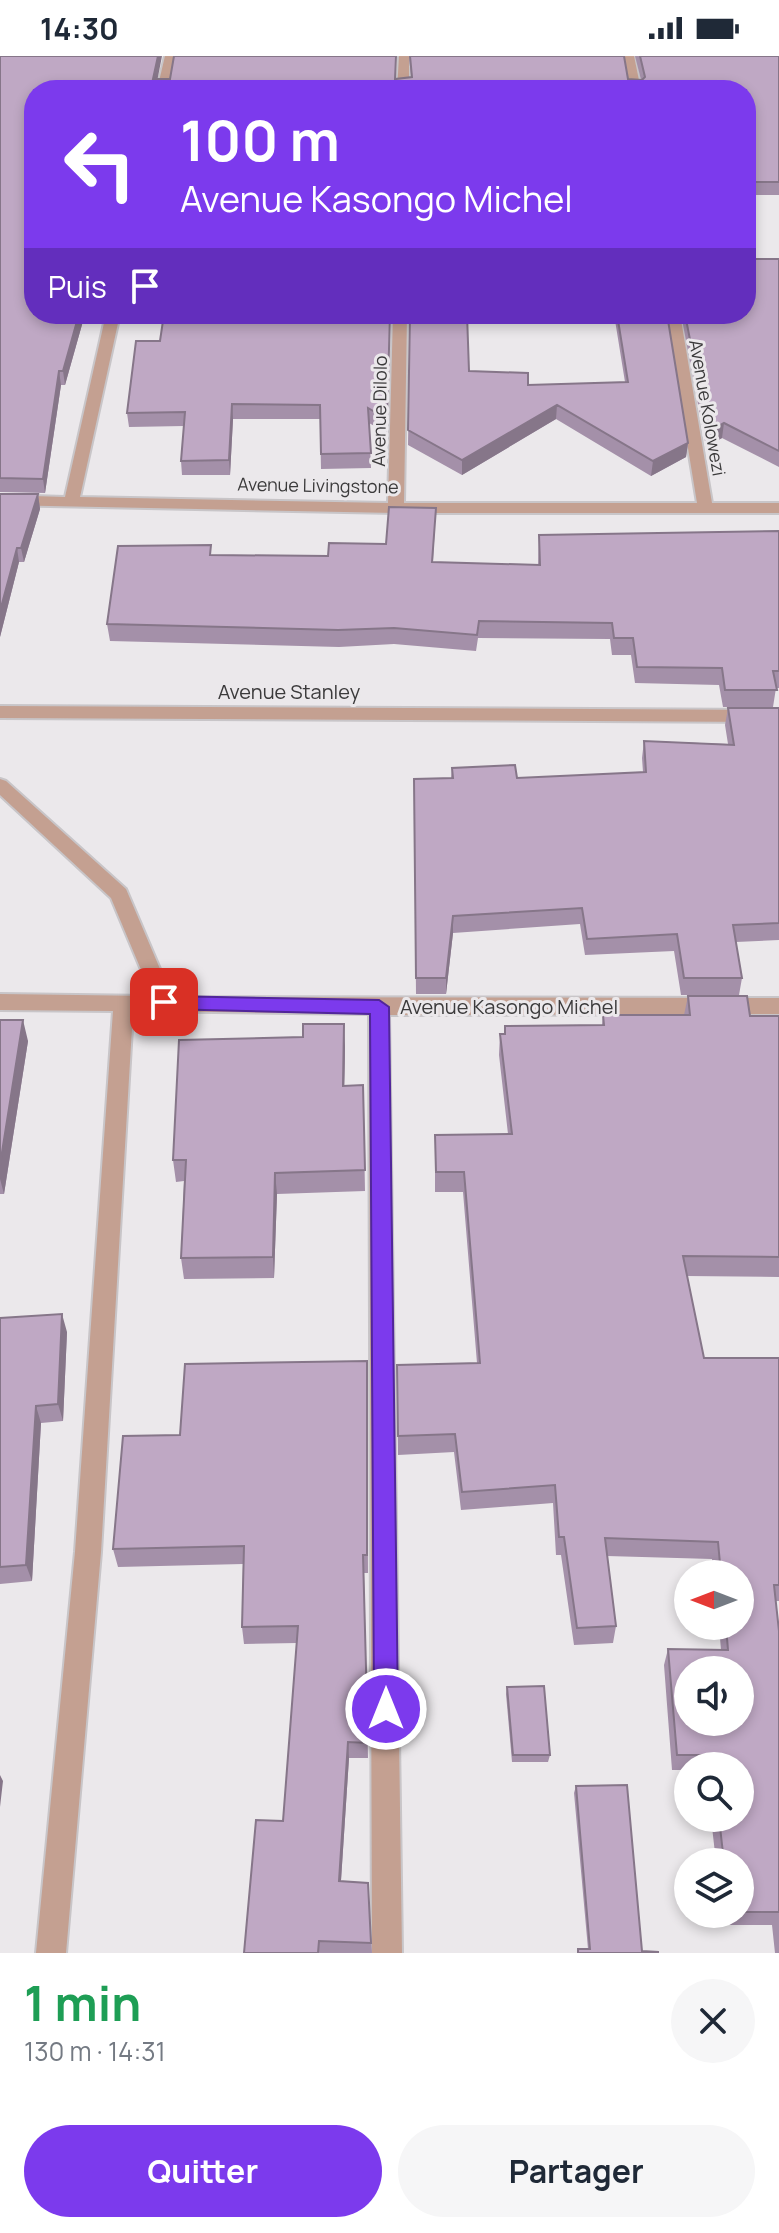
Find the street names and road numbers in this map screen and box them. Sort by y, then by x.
street label: Avenue Kolowezi [684,338,732,478]
street label: Avenue Dilolo [366,355,392,467]
street label: Avenue Livingstone [237,472,399,498]
street label: Avenue Stanley [218,678,361,705]
street label: Avenue Kasongo Michel [400,993,618,1020]

